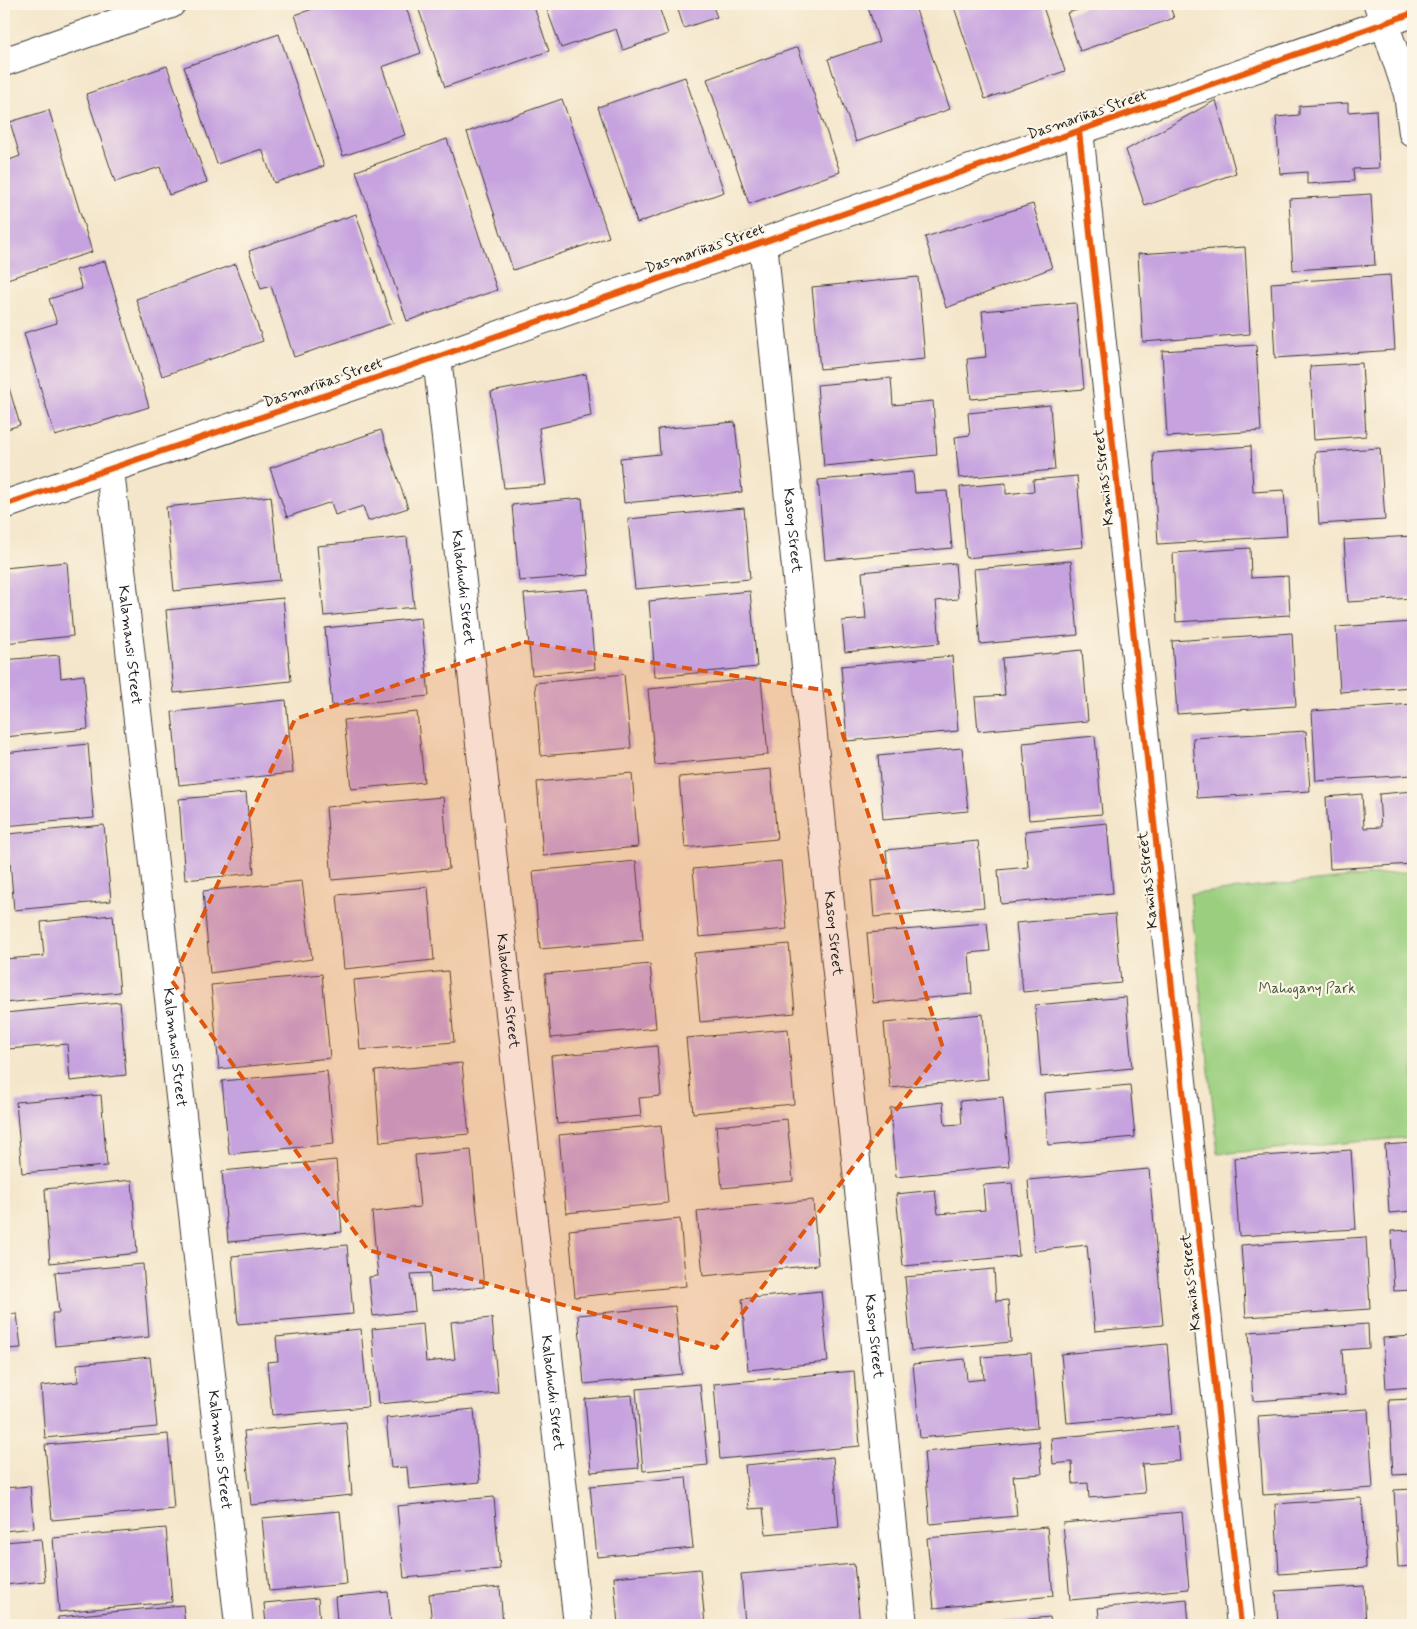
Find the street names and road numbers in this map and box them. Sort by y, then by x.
street label: Dasmariñas Street [1025,85,1149,145]
street label: Dasmariñas Street [643,219,767,279]
street label: Dasmariñas Street [261,353,385,413]
street label: Kamias Street [1089,427,1119,527]
street label: Kasoy Street [778,487,806,574]
street label: Kalachuchi Street [446,529,479,646]
street label: Kalamansi Street [113,584,146,706]
street label: Kamias Street [1133,830,1163,930]
street label: Kasoy Street [819,890,847,977]
street label: Kalachuchi Street [491,932,524,1050]
street label: Kalamansi Street [158,987,191,1108]
street label: Kamias Street [1176,1232,1206,1332]
street label: Kasoy Street [860,1293,888,1380]
street label: Kalachuchi Street [536,1334,569,1452]
street label: Kalamansi Street [203,1389,236,1511]

